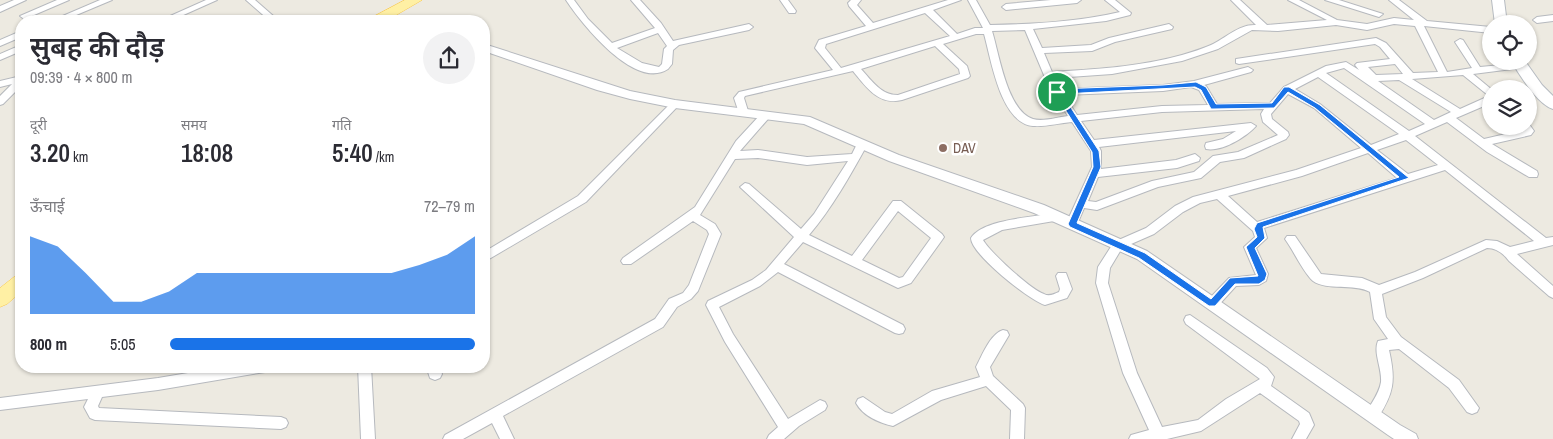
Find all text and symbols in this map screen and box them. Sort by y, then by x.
map controls [1482,15,1537,135]
button: locate [1482,15,1537,70]
text: सुबह की दौड़ [30,28,164,66]
button: share [423,32,475,84]
text: 09:39 · 4 × 800 m [30,66,133,88]
pin [1036,71,1078,113]
icon: arrive [1043,78,1071,106]
button: layers [1482,80,1537,135]
text: दूरी [30,116,47,134]
text: समय [181,116,207,134]
text: गति [332,116,352,134]
text: 3.20 [30,136,70,170]
text: 18:08 [181,136,233,170]
text: 5:40 [332,136,373,170]
place label: DAV [953,139,976,157]
marker: DAV [937,142,949,154]
text: km [70,148,88,166]
text: /km [373,148,394,166]
text: ऊँचाई [30,195,65,217]
text: 72–79 m [424,195,475,217]
text: 800 m [30,333,67,355]
text: 5:05 [110,333,136,355]

